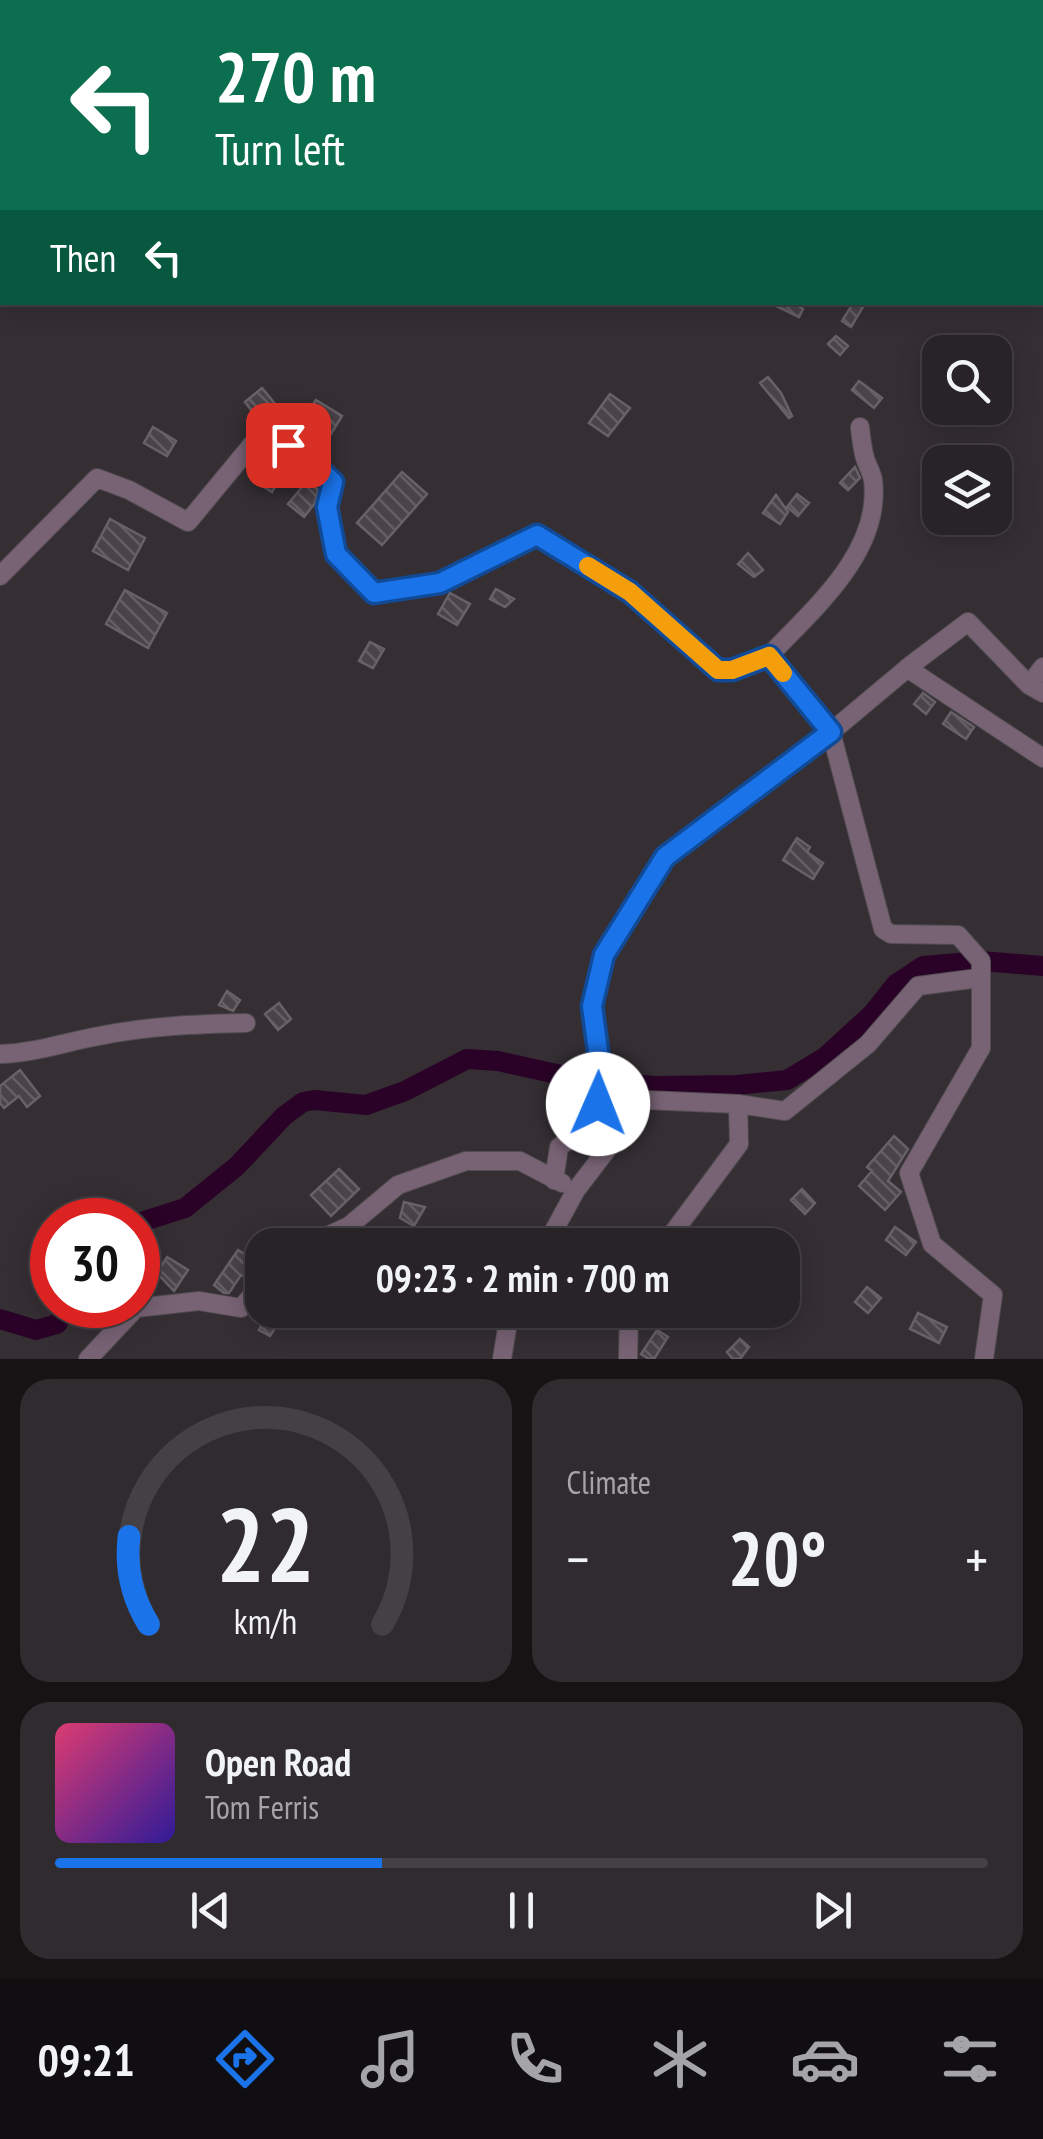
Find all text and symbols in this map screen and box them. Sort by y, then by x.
text: 270 m [215,31,376,121]
icon: left [50,40,180,170]
text: Turn left [215,119,345,177]
icon: left [136,230,191,285]
text: Then [50,233,116,282]
map controls [922,335,1012,535]
button: search [922,335,1012,425]
pin [246,403,331,488]
icon: arrive [261,418,316,473]
button: layers [922,445,1012,535]
position arrow [546,1052,650,1156]
speed limit sign: 30 [30,1198,160,1328]
text: 09:23 · 2 min · 700 m [376,1253,669,1302]
text: Climate [567,1461,651,1503]
text: 22 [216,1476,315,1611]
text: 20° [728,1510,827,1607]
text: − [567,1523,589,1594]
text: + [965,1523,988,1594]
text: km/h [234,1598,297,1644]
text: Open Road [205,1737,351,1786]
text: Tom Ferris [205,1786,319,1828]
icon: previous [183,1883,238,1938]
icon: pause [494,1883,549,1938]
icon: next [805,1883,860,1938]
icon: directions [210,2024,280,2094]
icon: music [355,2024,425,2094]
icon: phone [500,2024,570,2094]
icon: climate [645,2024,715,2094]
icon: car [790,2024,860,2094]
icon: filters [935,2024,1005,2094]
text: 09:21 [38,2030,135,2088]

